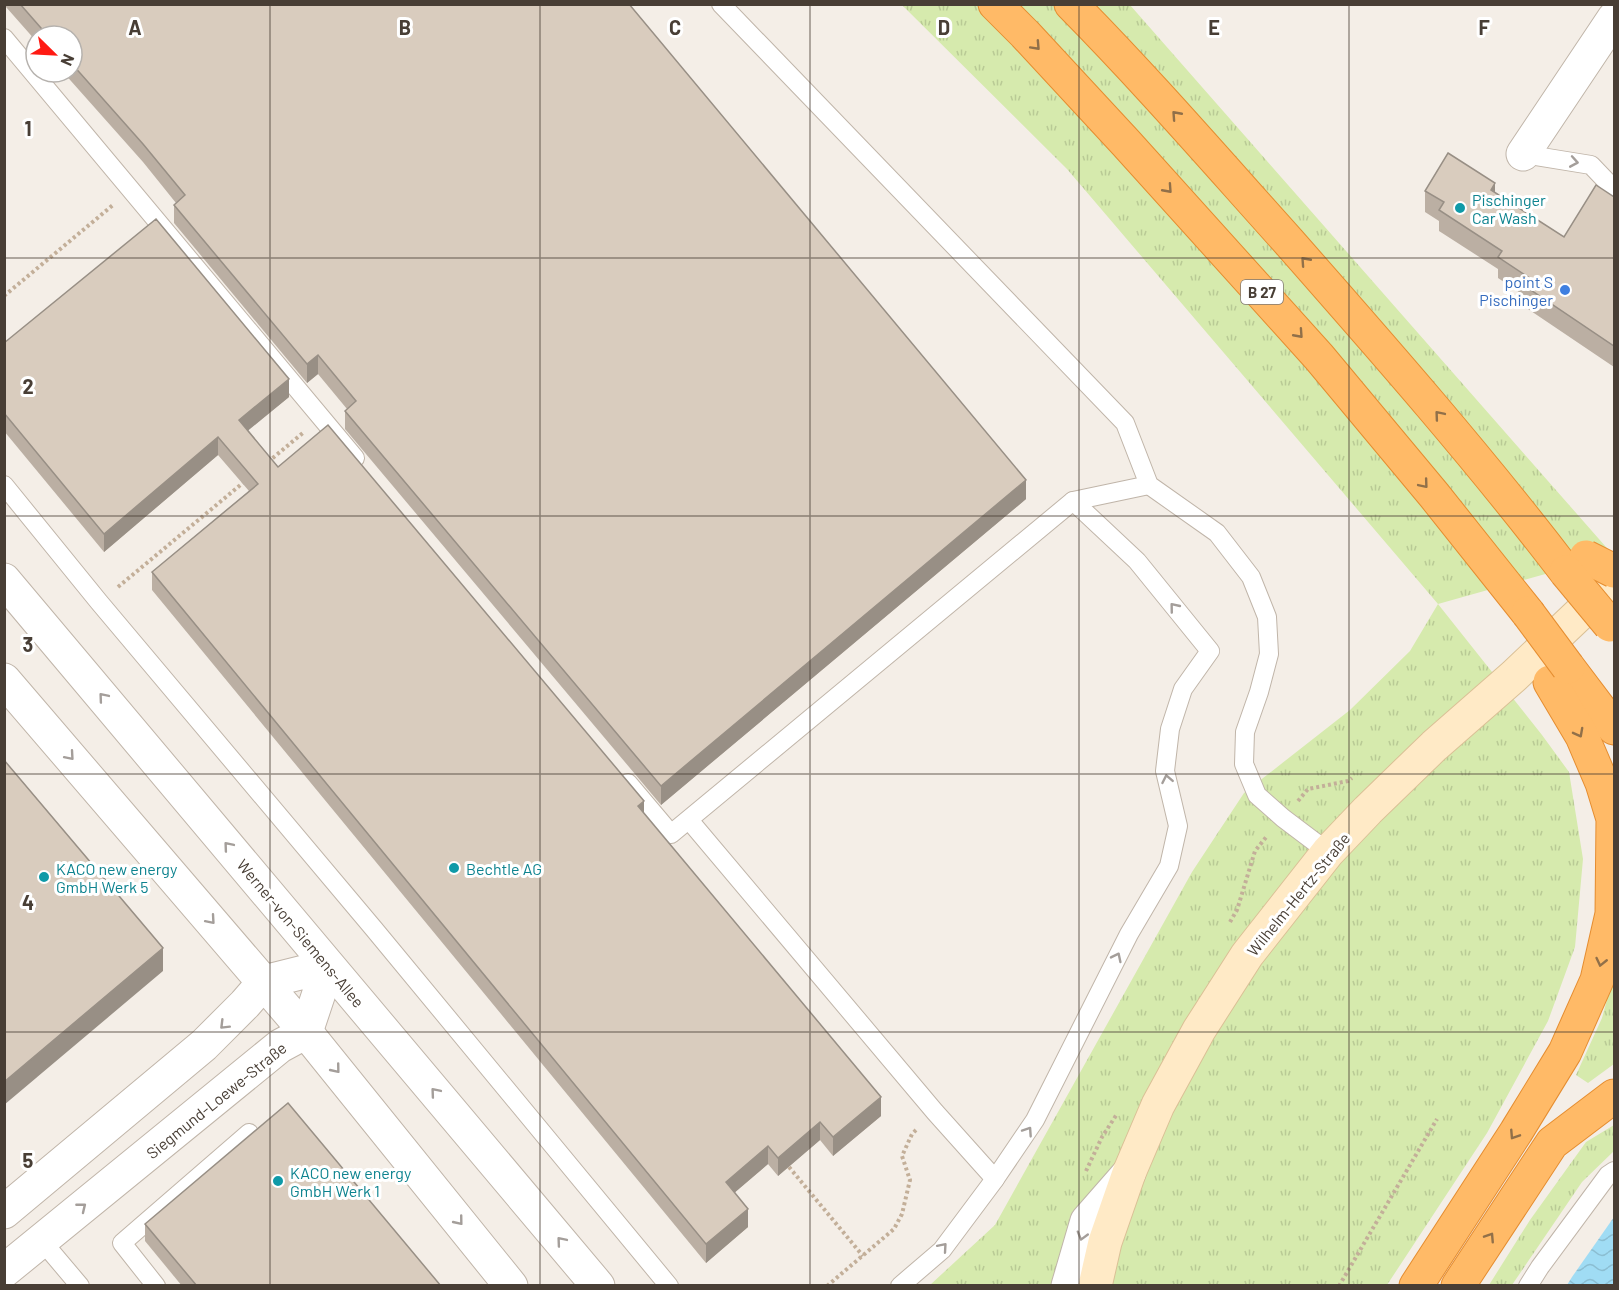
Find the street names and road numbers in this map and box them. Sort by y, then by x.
road number: B 27 [1241,280,1283,304]
street label: Wilhelm-Hertz-Straße [1243,829,1353,959]
street label: Werner-von-Siemens-Allee [233,855,369,1011]
street label: Siegmund-Loewe-Straße [142,1038,290,1162]

